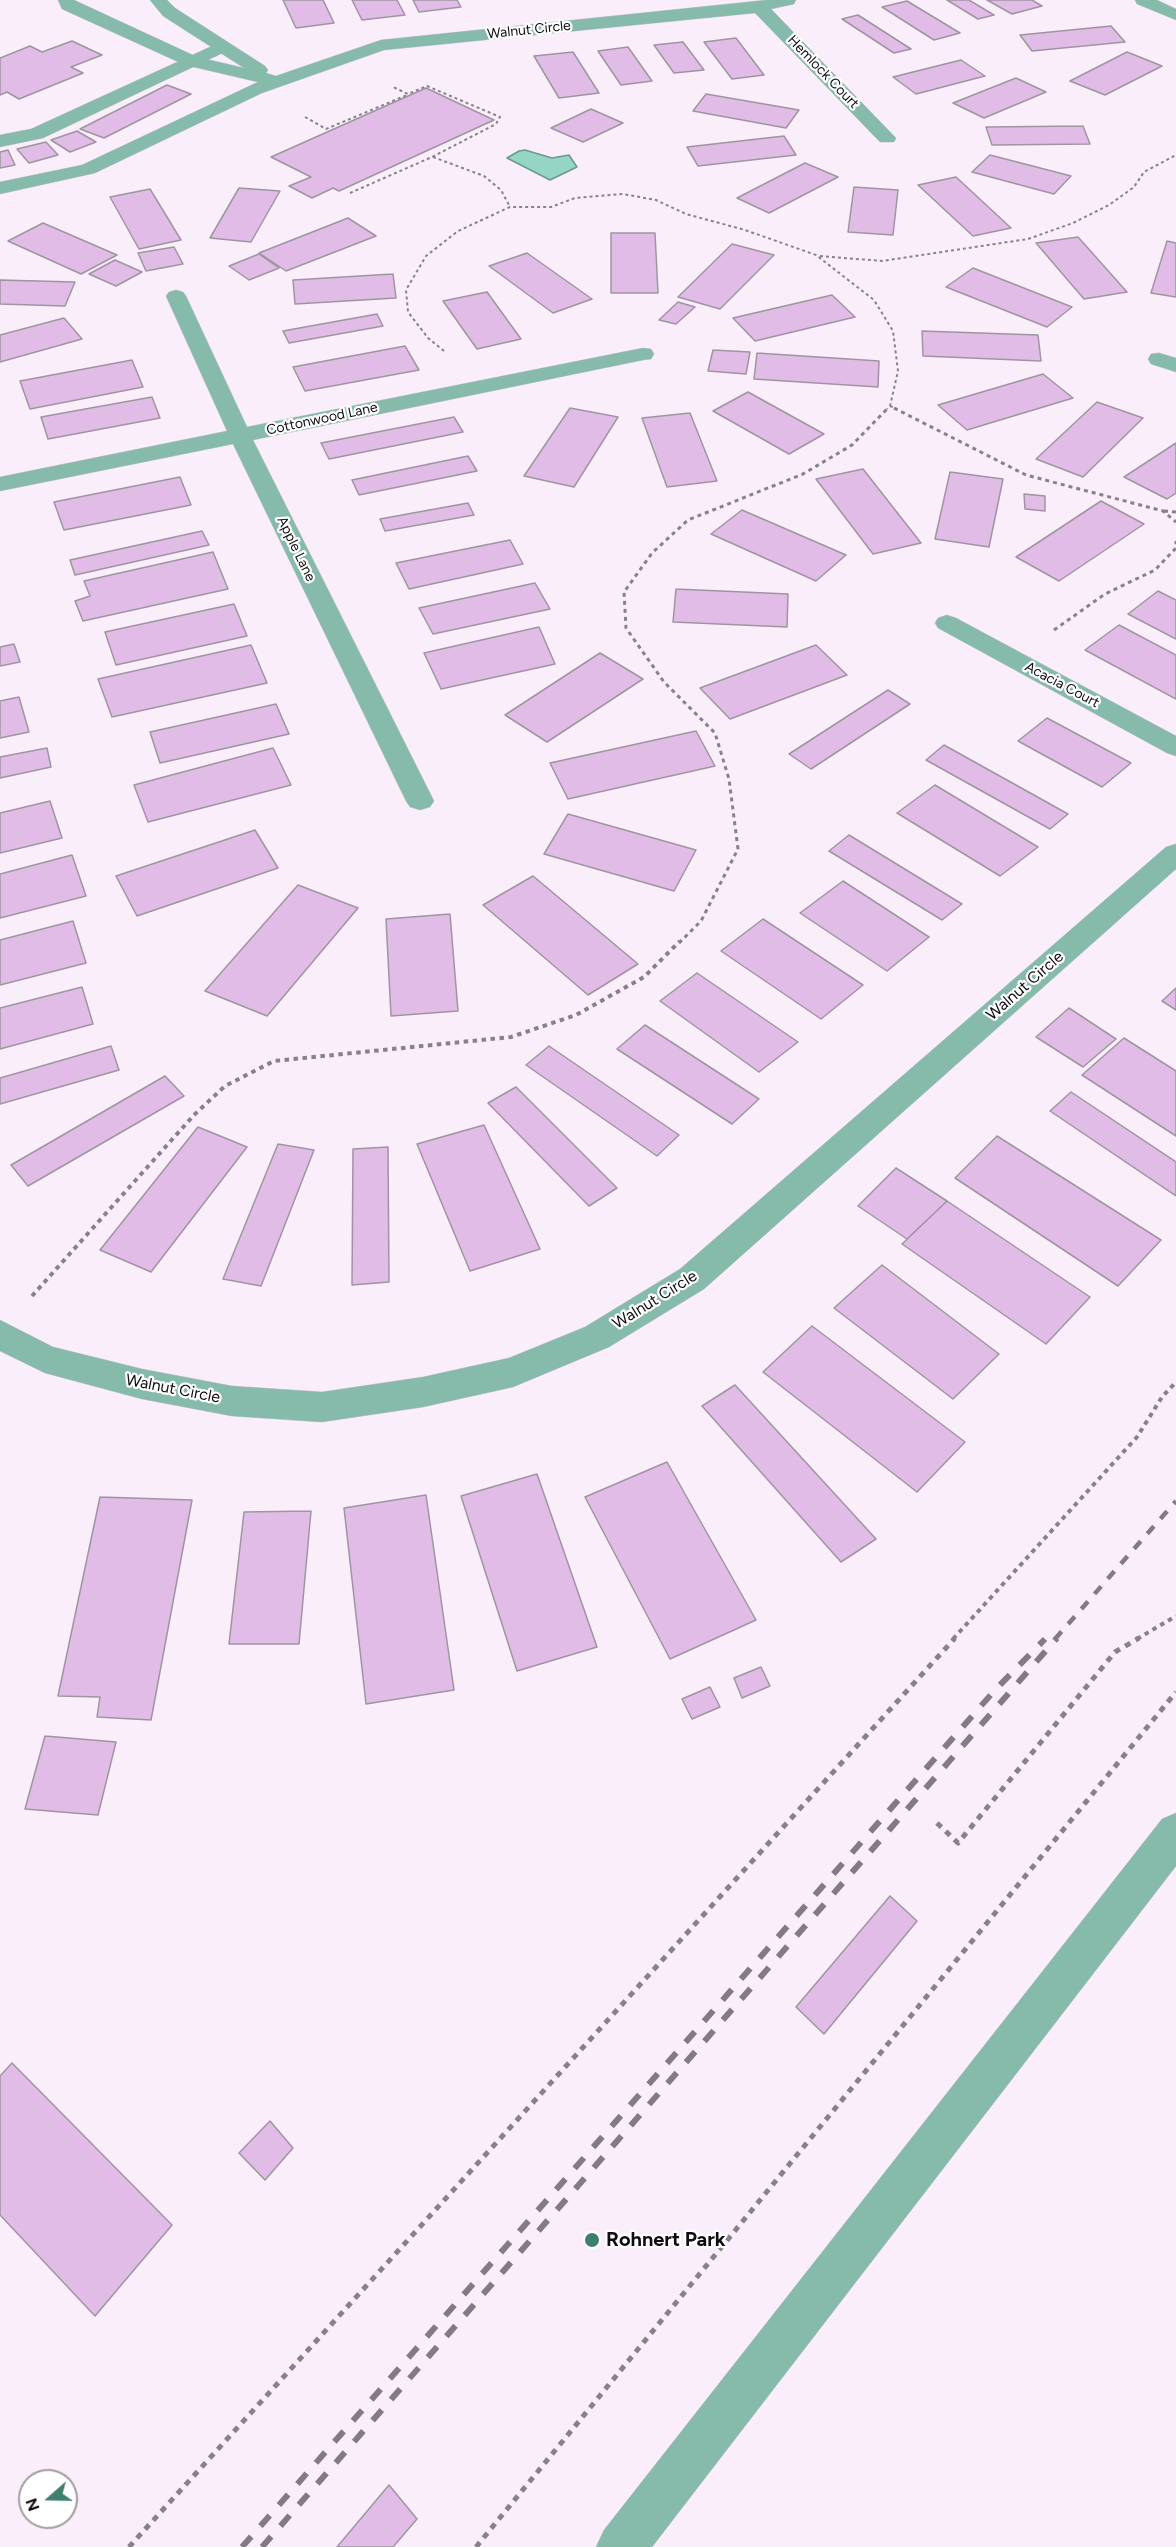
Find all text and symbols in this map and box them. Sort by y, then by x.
street label: Walnut Circle [486,17,572,43]
street label: Hemlock Court [784,32,862,112]
street label: Cottonwood Lane [265,399,379,439]
street label: Apple Lane [273,514,319,584]
street label: Acacia Court [1022,658,1102,712]
street label: Walnut Circle [983,947,1067,1025]
street label: Walnut Circle [609,1266,701,1334]
street label: Walnut Circle [124,1370,222,1408]
place label: Rohnert Park [606,2228,726,2252]
marker: Rohnert Park [583,2231,601,2249]
north arrow [18,2469,78,2529]
text: N [21,2496,44,2514]

